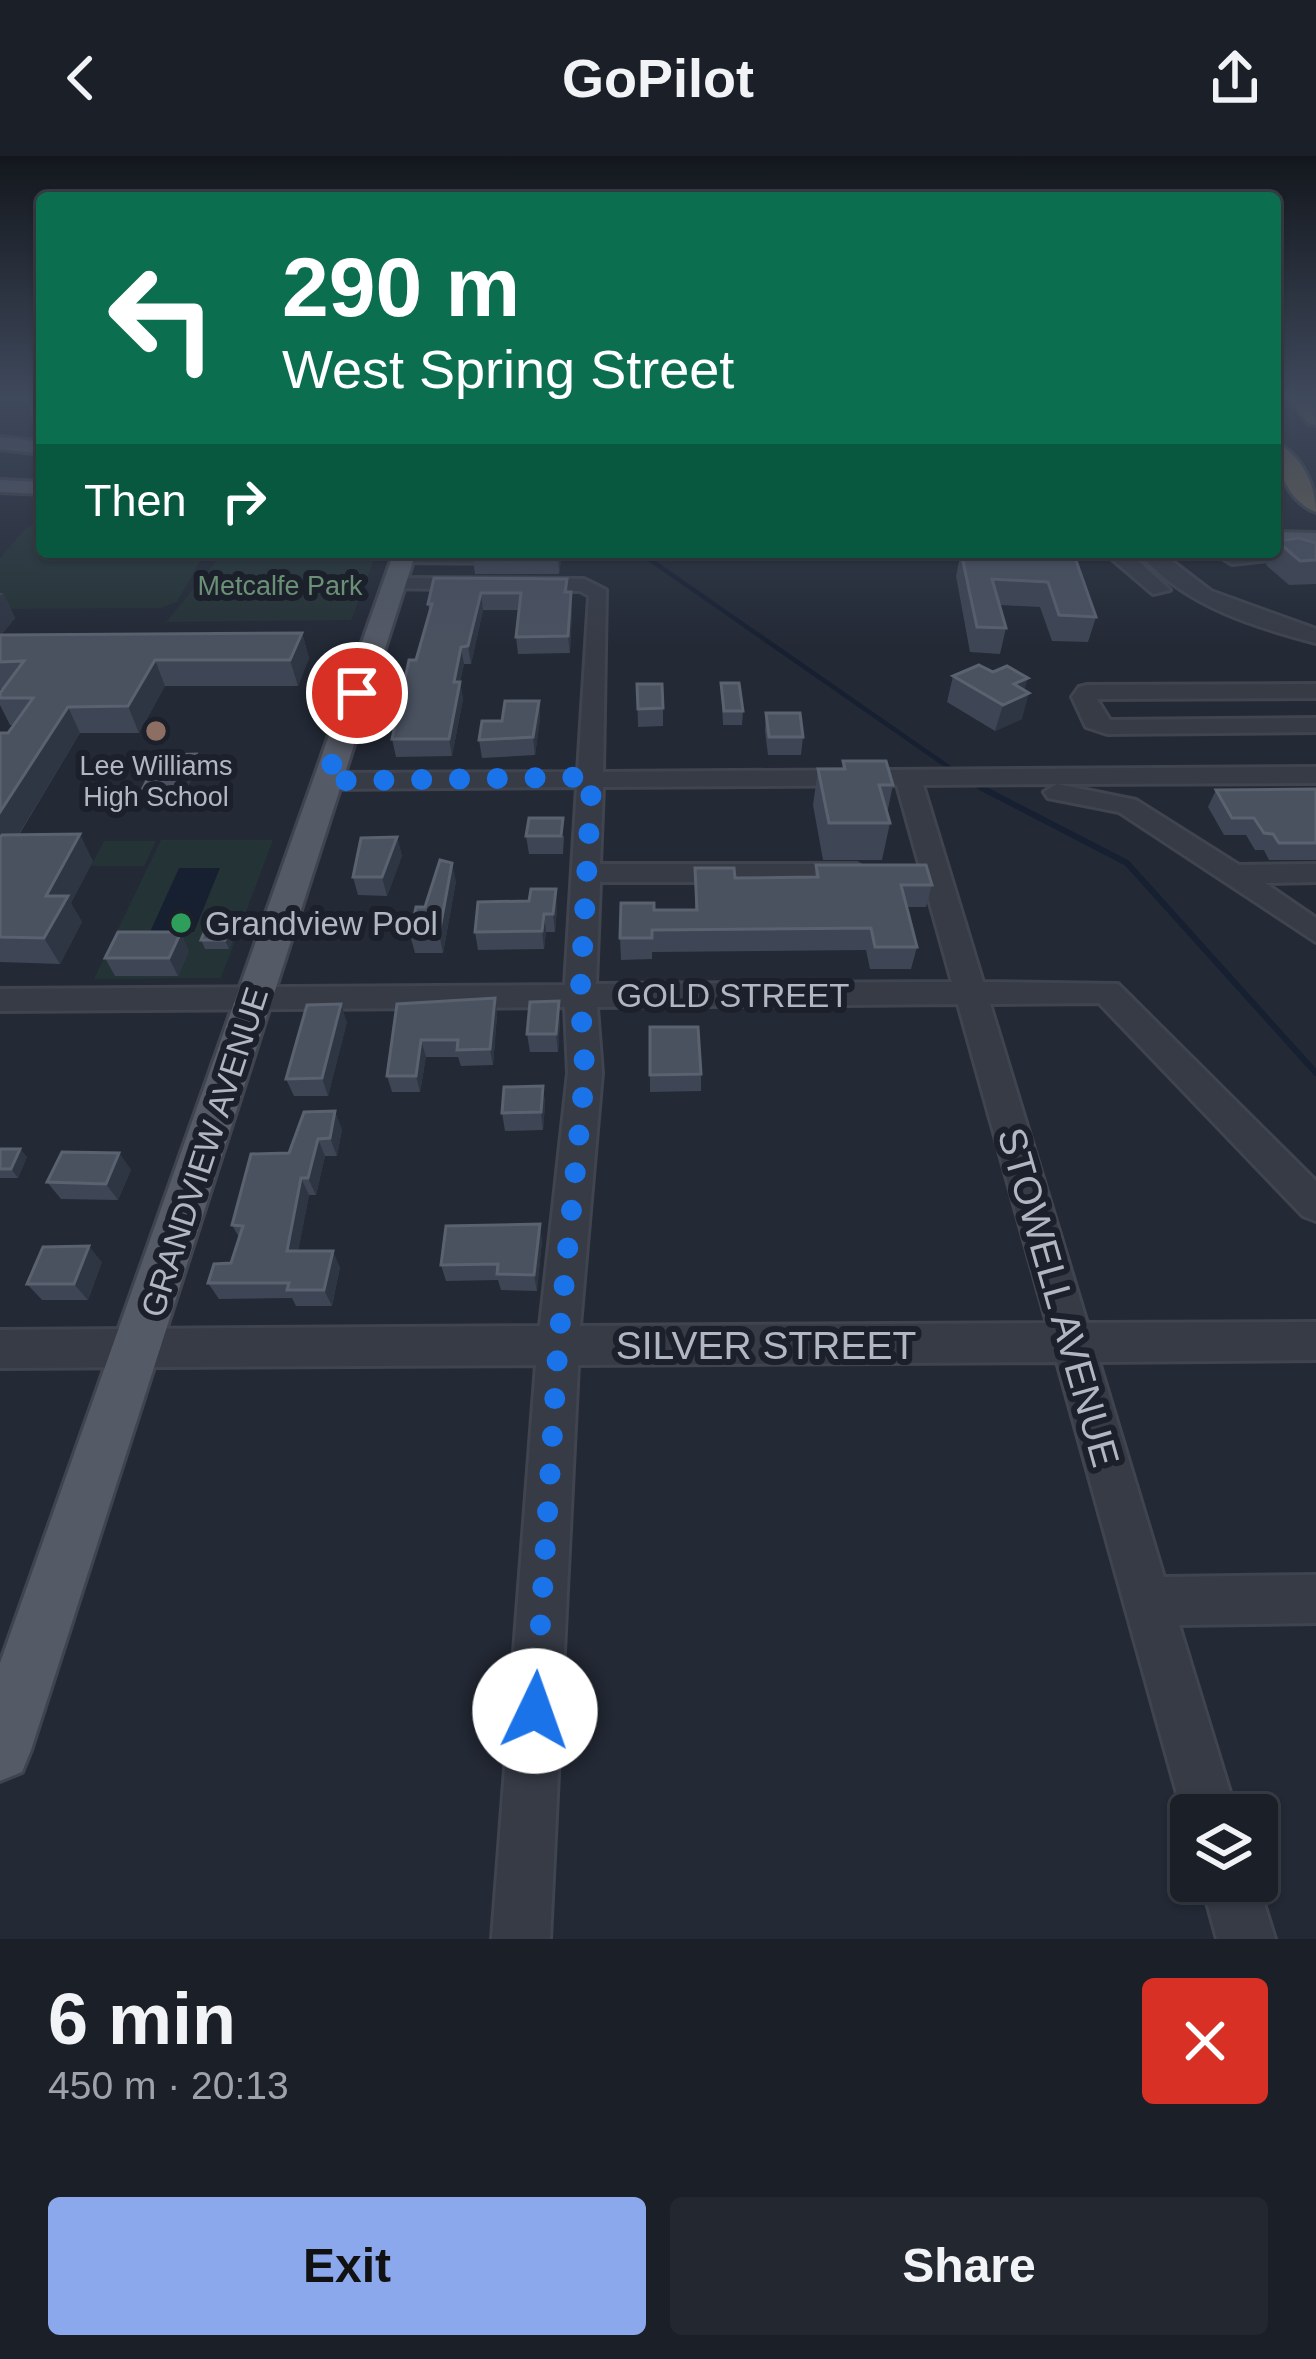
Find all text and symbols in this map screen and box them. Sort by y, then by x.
icon: back [48,45,114,111]
icon: share [1202,45,1268,111]
text: GoPilot [562,48,754,108]
icon: left [84,240,240,396]
text: 290 m [282,240,520,334]
text: West Spring Street [282,339,734,399]
icon: right [211,468,277,534]
text: Then [84,475,187,526]
park label: Metcalfe Park [197,571,363,601]
pin [306,642,408,744]
icon: arrive [324,660,390,726]
marker: Lee Williams High School [143,718,169,744]
place label: Lee Williams High School [79,751,233,812]
place label: Grandview Pool [205,905,438,942]
marker: Grandview Pool [168,910,194,936]
street label: GOLD STREET [617,977,849,1014]
street label: GRANDVIEW AVENUE [134,983,275,1322]
street label: STOWELL AVENUE [990,1123,1127,1471]
street label: SILVER STREET [616,1324,916,1367]
position arrow [472,1648,598,1774]
map controls [1170,1794,1278,1902]
button: layers [1170,1794,1278,1902]
button: close [1142,1978,1268,2104]
text: 6 min [48,1979,236,2059]
text: 450 m · 20:13 [48,2064,289,2107]
button: Exit [48,2197,646,2335]
button: Share [670,2197,1268,2335]

